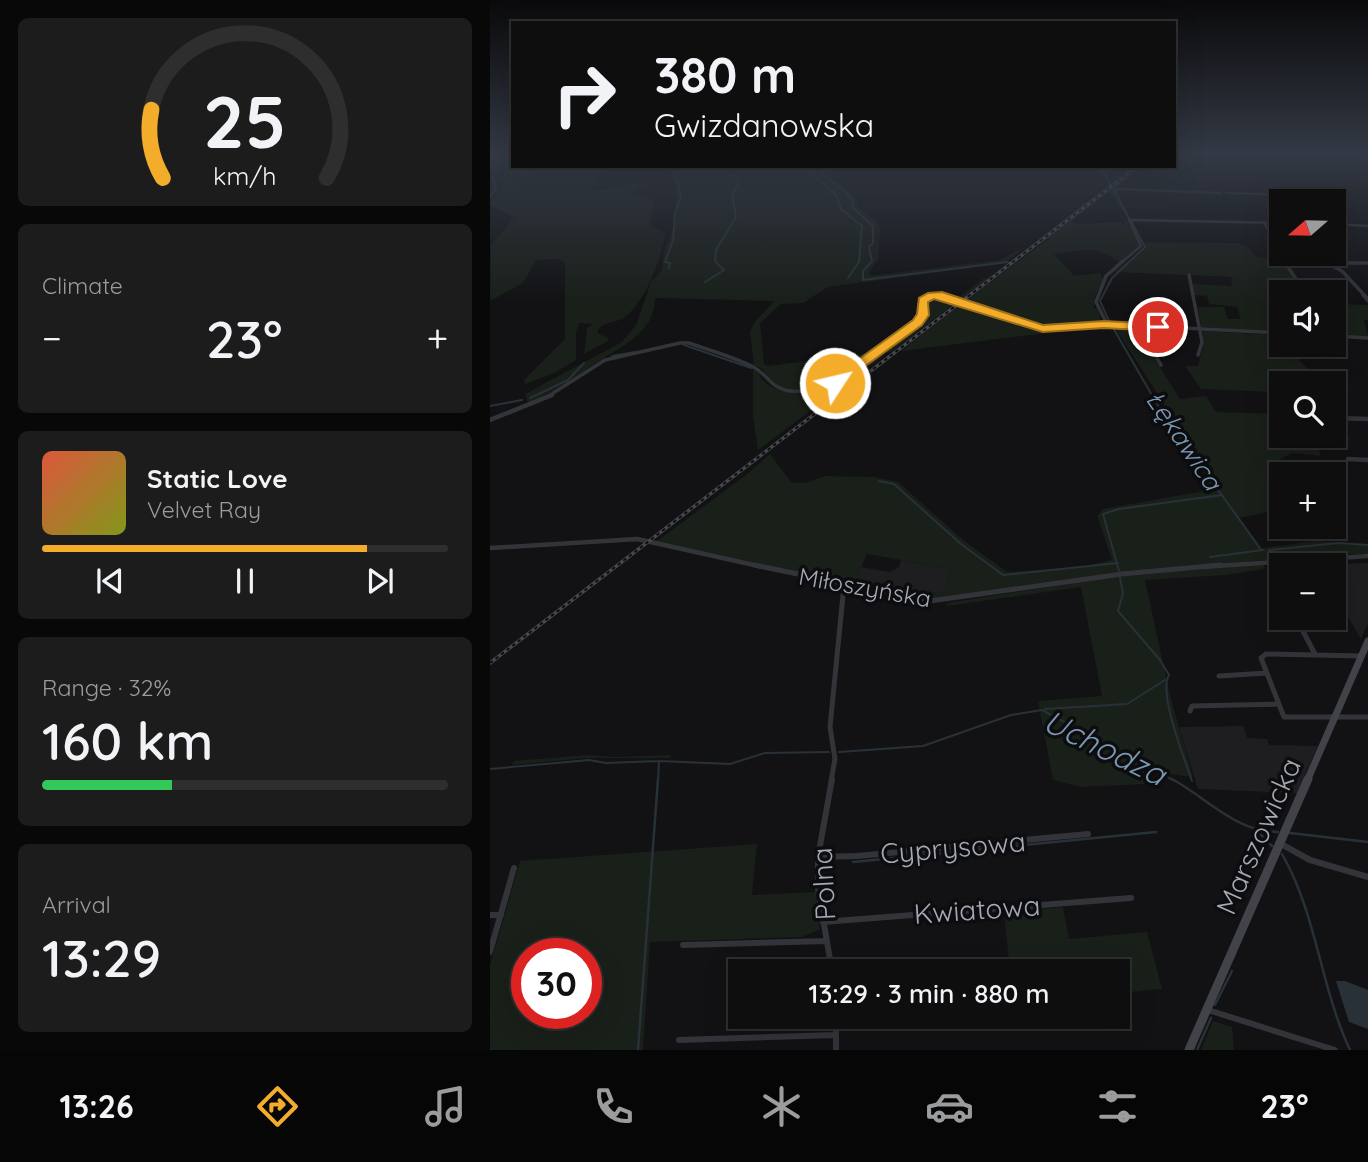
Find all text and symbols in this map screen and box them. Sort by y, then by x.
text: 380 m [654,44,796,105]
icon: right [539,49,630,140]
text: 25 [203,76,287,167]
text: Gwizdanowska [654,105,874,145]
text: km/h [213,160,277,191]
north arrow [1269,189,1346,266]
map controls [1269,189,1346,630]
text: Climate [42,271,123,300]
button: sound [1269,280,1346,357]
pin [1128,297,1188,357]
text: 23° [206,306,282,371]
icon: arrive [1139,308,1177,346]
text: − [42,314,62,362]
text: + [427,314,448,362]
position arrow [798,346,872,420]
button: search [1269,371,1346,448]
water label: Łękawica [1139,384,1230,497]
text: Static Love [147,462,288,495]
button: + [1269,462,1346,539]
text: Velvet Ray [147,495,261,524]
button: − [1269,553,1346,630]
street label: Miłoszyńska [796,561,934,613]
icon: previous [91,562,129,600]
icon: pause [226,562,264,600]
icon: next [361,562,399,600]
text: Range · 32% [42,673,171,702]
water label: Uchodza [1037,700,1174,794]
text: 160 km [42,708,213,773]
street label: Marszowicka [1208,752,1308,920]
street label: Cyprysowa [879,823,1027,871]
street label: Polna [804,847,842,921]
street label: Kwiatowa [912,887,1042,931]
text: Arrival [42,890,111,919]
text: 13:29 [42,925,161,990]
speed limit sign: 30 [511,938,602,1029]
text: 13:29 · 3 min · 880 m [808,977,1050,1010]
icon: directions [253,1082,302,1131]
icon: music [421,1082,470,1131]
icon: phone [589,1082,638,1131]
icon: climate [757,1082,806,1131]
icon: car [925,1082,974,1131]
icon: filters [1093,1082,1142,1131]
text: 13:26 [59,1086,134,1126]
text: 23° [1261,1086,1309,1126]

